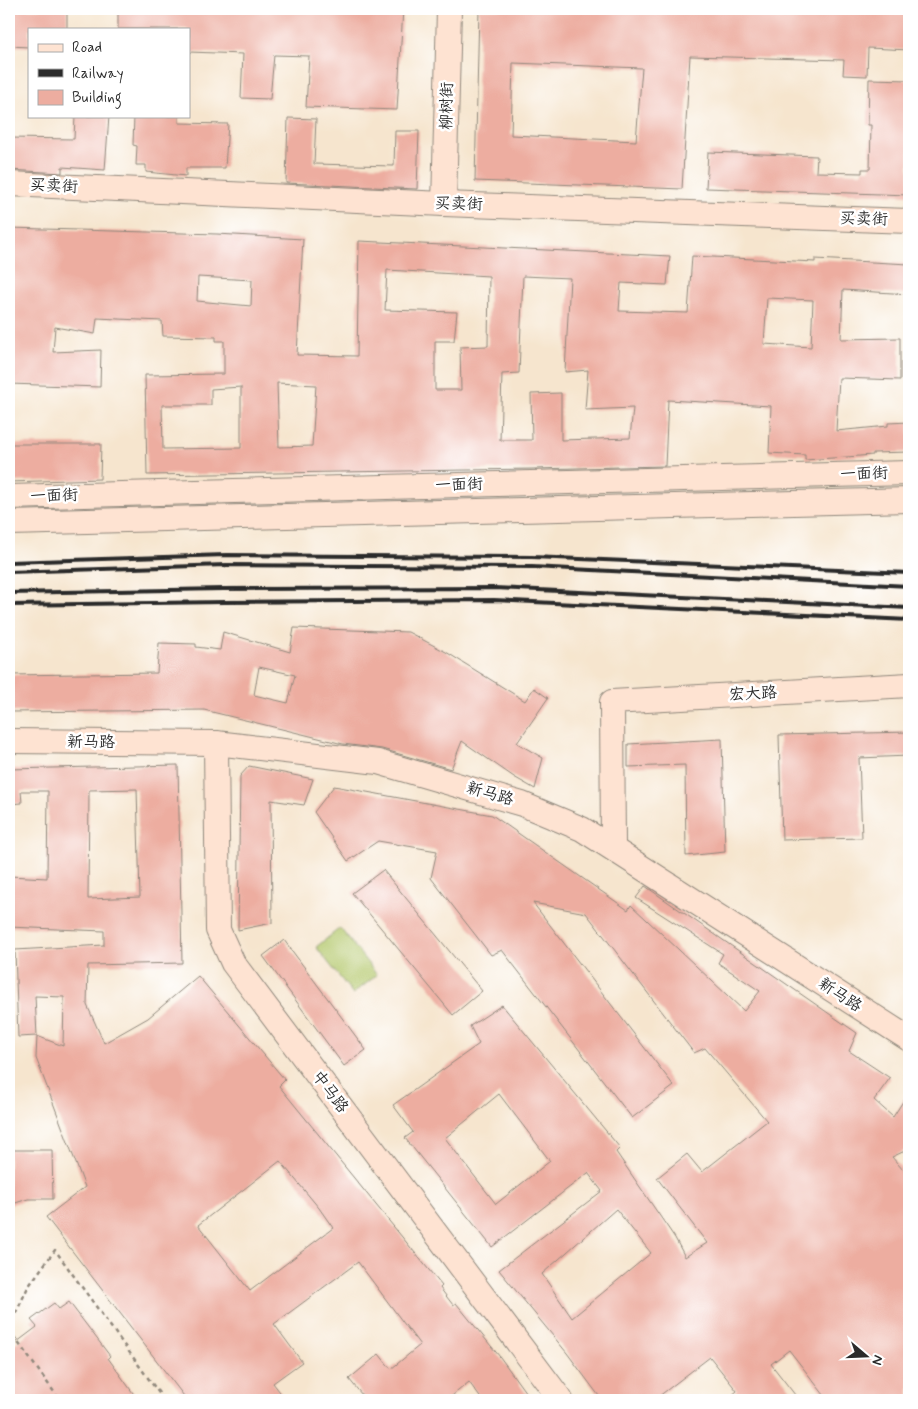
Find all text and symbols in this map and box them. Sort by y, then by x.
legend [28,28,190,118]
text: Road [72,38,102,58]
text: Railway [72,64,124,84]
street label: 柳树街 [436,82,458,130]
text: Building [72,88,122,109]
street label: 买卖街 [29,174,79,198]
street label: 买卖街 [435,193,483,215]
street label: 买卖街 [840,208,888,230]
street label: 一面街 [840,463,888,485]
street label: 一面街 [435,474,483,496]
street label: 一面街 [30,485,78,507]
street label: 宏大路 [728,682,778,706]
street label: 新马路 [67,732,115,753]
street label: 新马路 [464,777,516,811]
street label: 新马路 [814,973,866,1017]
street label: 中马路 [307,1067,353,1117]
north arrow [840,1332,890,1382]
text: N [867,1353,887,1367]

